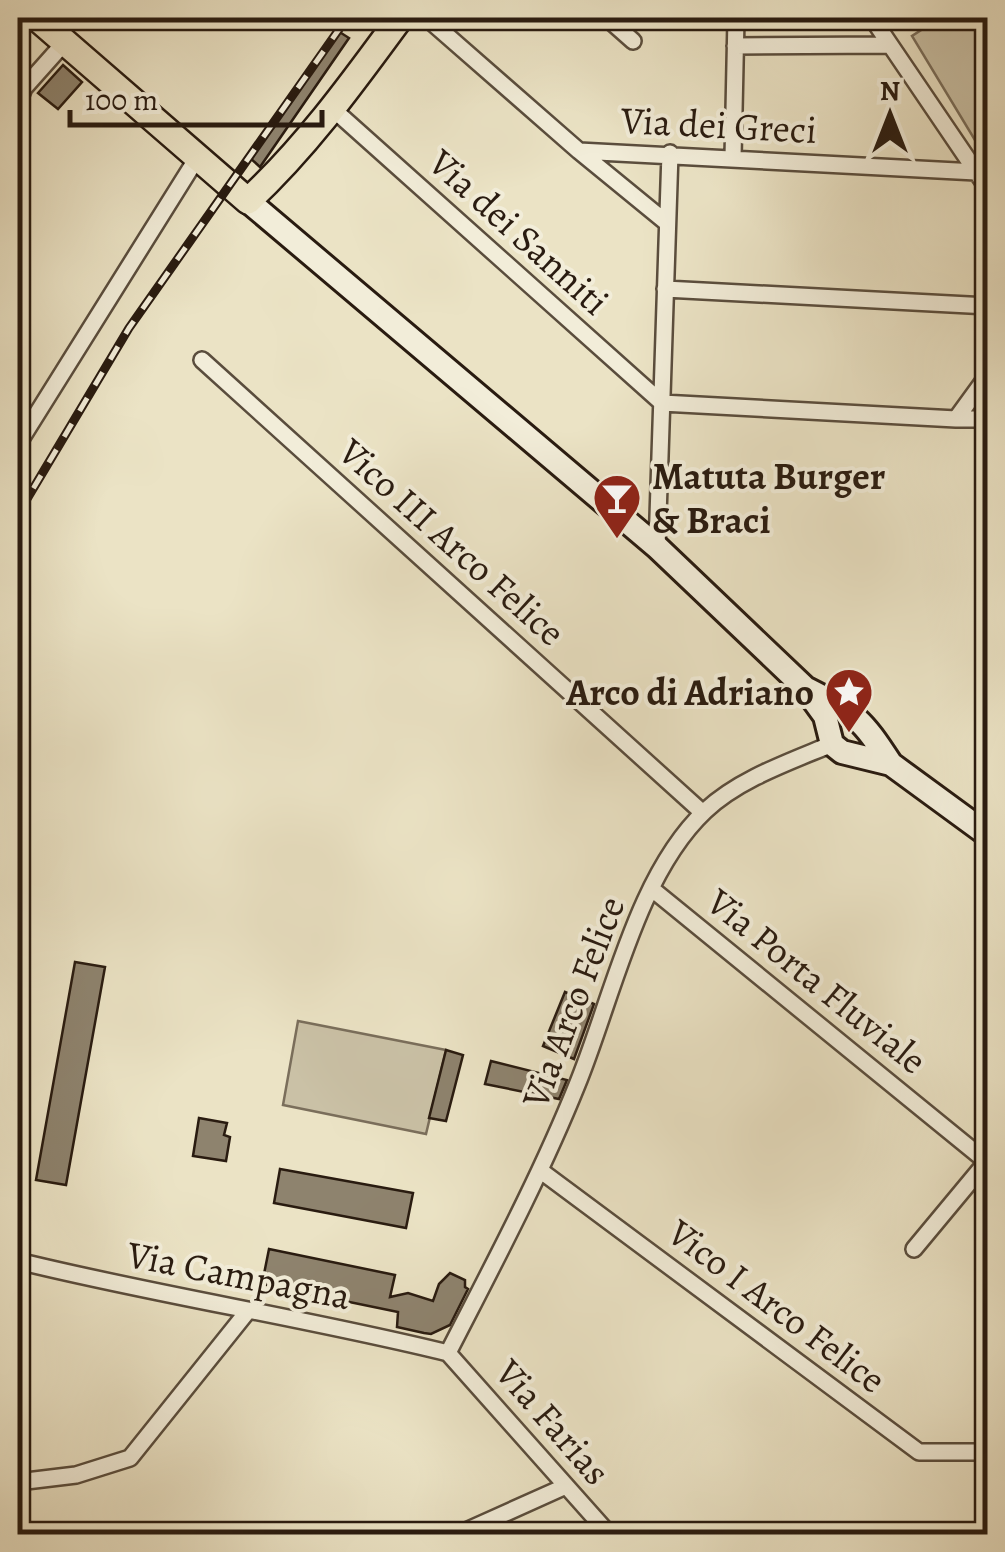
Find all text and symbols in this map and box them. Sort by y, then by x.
scale bar [70,65,322,127]
north arrow [840,65,940,165]
text: N [880,72,900,110]
text: 100 m [85,80,158,120]
street label: Via dei Greci [619,94,818,156]
street label: Via dei Sanniti [417,136,620,327]
street label: Vico III Arco Felice [327,426,576,658]
place label: Matuta Burger & Braci [652,450,886,546]
bar icon: Matuta Burger & Braci [591,472,643,540]
place label: Arco di Adriano [565,666,814,718]
place icon: Arco di Adriano [823,666,875,734]
street label: Via Porta Fluviale [695,876,938,1086]
street label: Via Arco Felice [508,889,637,1116]
street label: Vico I Arco Felice [657,1206,897,1405]
street label: Via Campagna [122,1228,355,1322]
street label: Via Farias [483,1347,622,1496]

